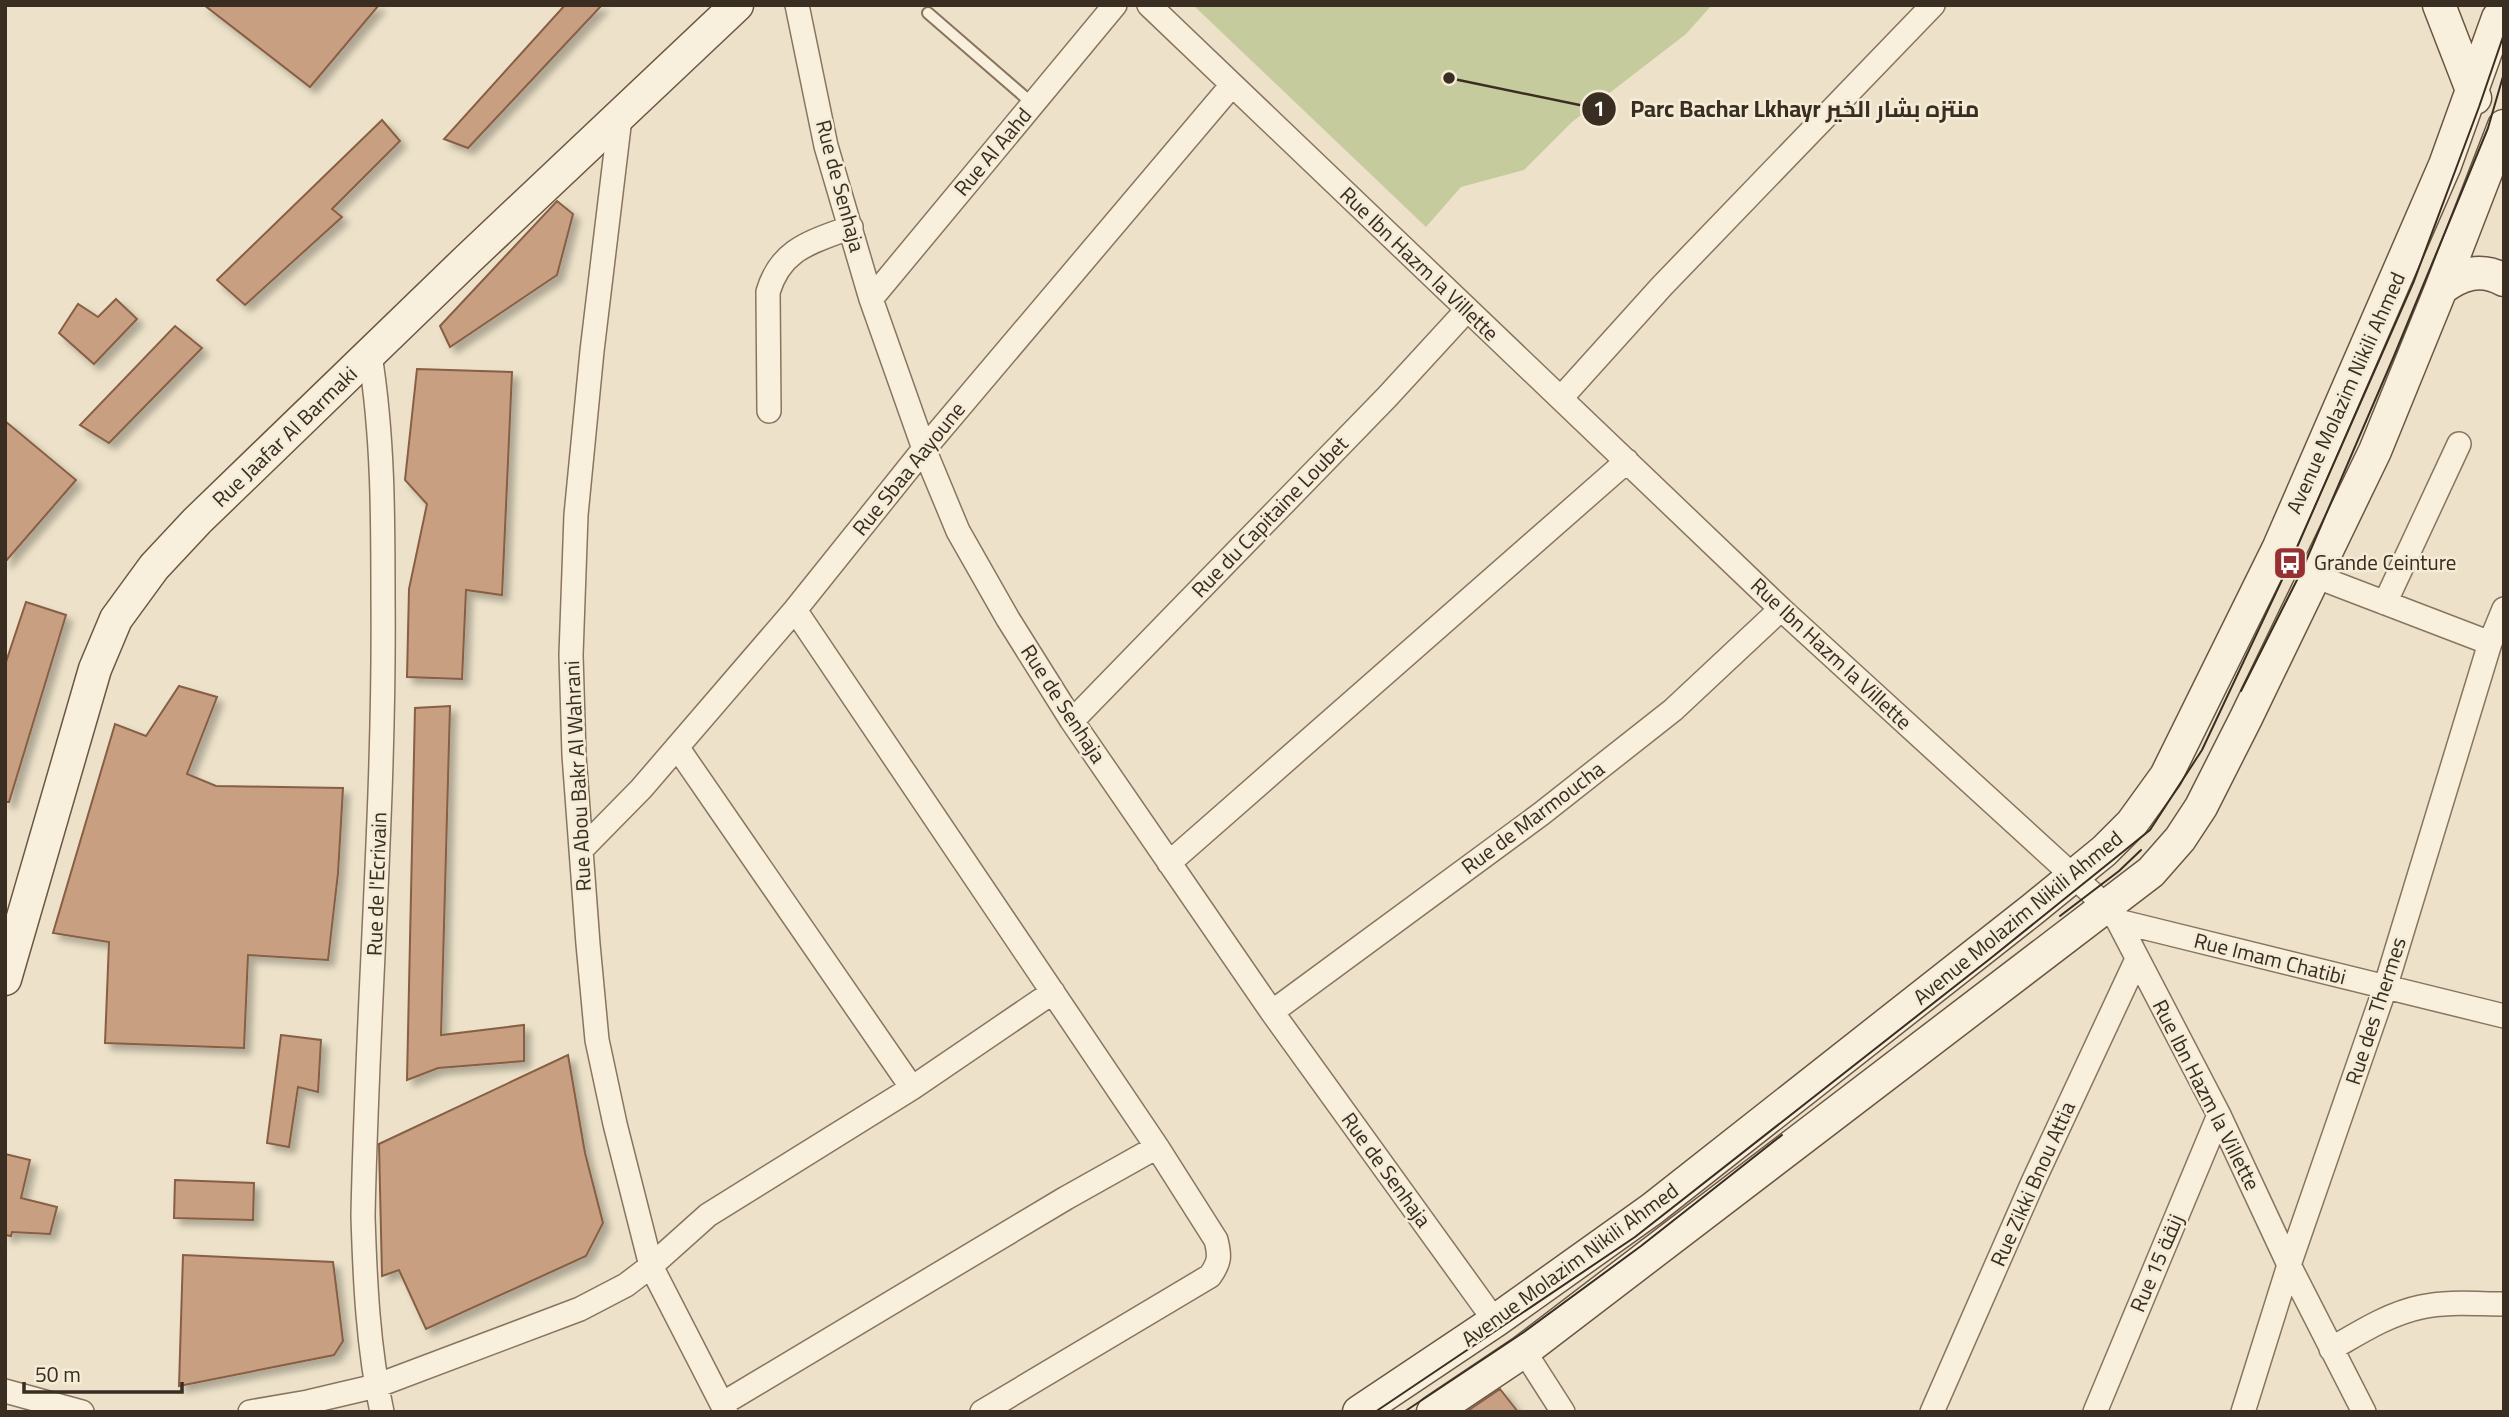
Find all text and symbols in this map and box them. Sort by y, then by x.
callout: Parc Bachar Lkhayr منتزه بشار الخير [1581,87,1993,131]
text: Parc Bachar Lkhayr منتزه بشار الخير [1630,87,1980,130]
text: 1 [1593,89,1605,128]
street label: Rue Al Aahd [943,98,1042,205]
street label: Rue de Senhaja [804,115,877,257]
street label: Rue Ibn Hazm la Villette [1330,176,1509,351]
street label: Avenue Molazim Nikili Ahmed [2275,265,2417,520]
street label: Rue Jaafar Al Barmaki [202,356,367,517]
street label: Rue Sbaa Aayoune [842,393,976,545]
street label: Rue du Capitaine Loubet [1181,426,1358,607]
place label: Grande Ceinture [2314,543,2456,582]
bus stop icon: Grande Ceinture [2271,544,2309,582]
street label: Rue Ibn Hazm la Villette [1741,568,1922,740]
street label: Rue de Senhaja [1010,636,1117,772]
street label: Rue Abou Bakr Al Wahrani [552,660,603,893]
street label: Rue de Marmoucha [1452,750,1613,885]
street label: Rue de l'Ecrivain [355,811,398,957]
street label: Avenue Molazim Nikili Ahmed [1904,820,2132,1015]
street label: Rue Imam Chatibi [2190,921,2350,996]
street label: Rue des Thermes [2333,932,2418,1090]
street label: Rue Ibn Hazm la Villette [2141,992,2272,1197]
street label: Rue Zikki Bnou Attia [1979,1094,2087,1273]
street label: Rue de Senhaja [1331,1103,1442,1237]
street label: Avenue Molazim Nikili Ahmed [1452,1172,1687,1357]
street label: Rue 15 زنقة [2118,1207,2195,1318]
scale bar [24,1350,182,1394]
text: 50 m [35,1355,81,1394]

